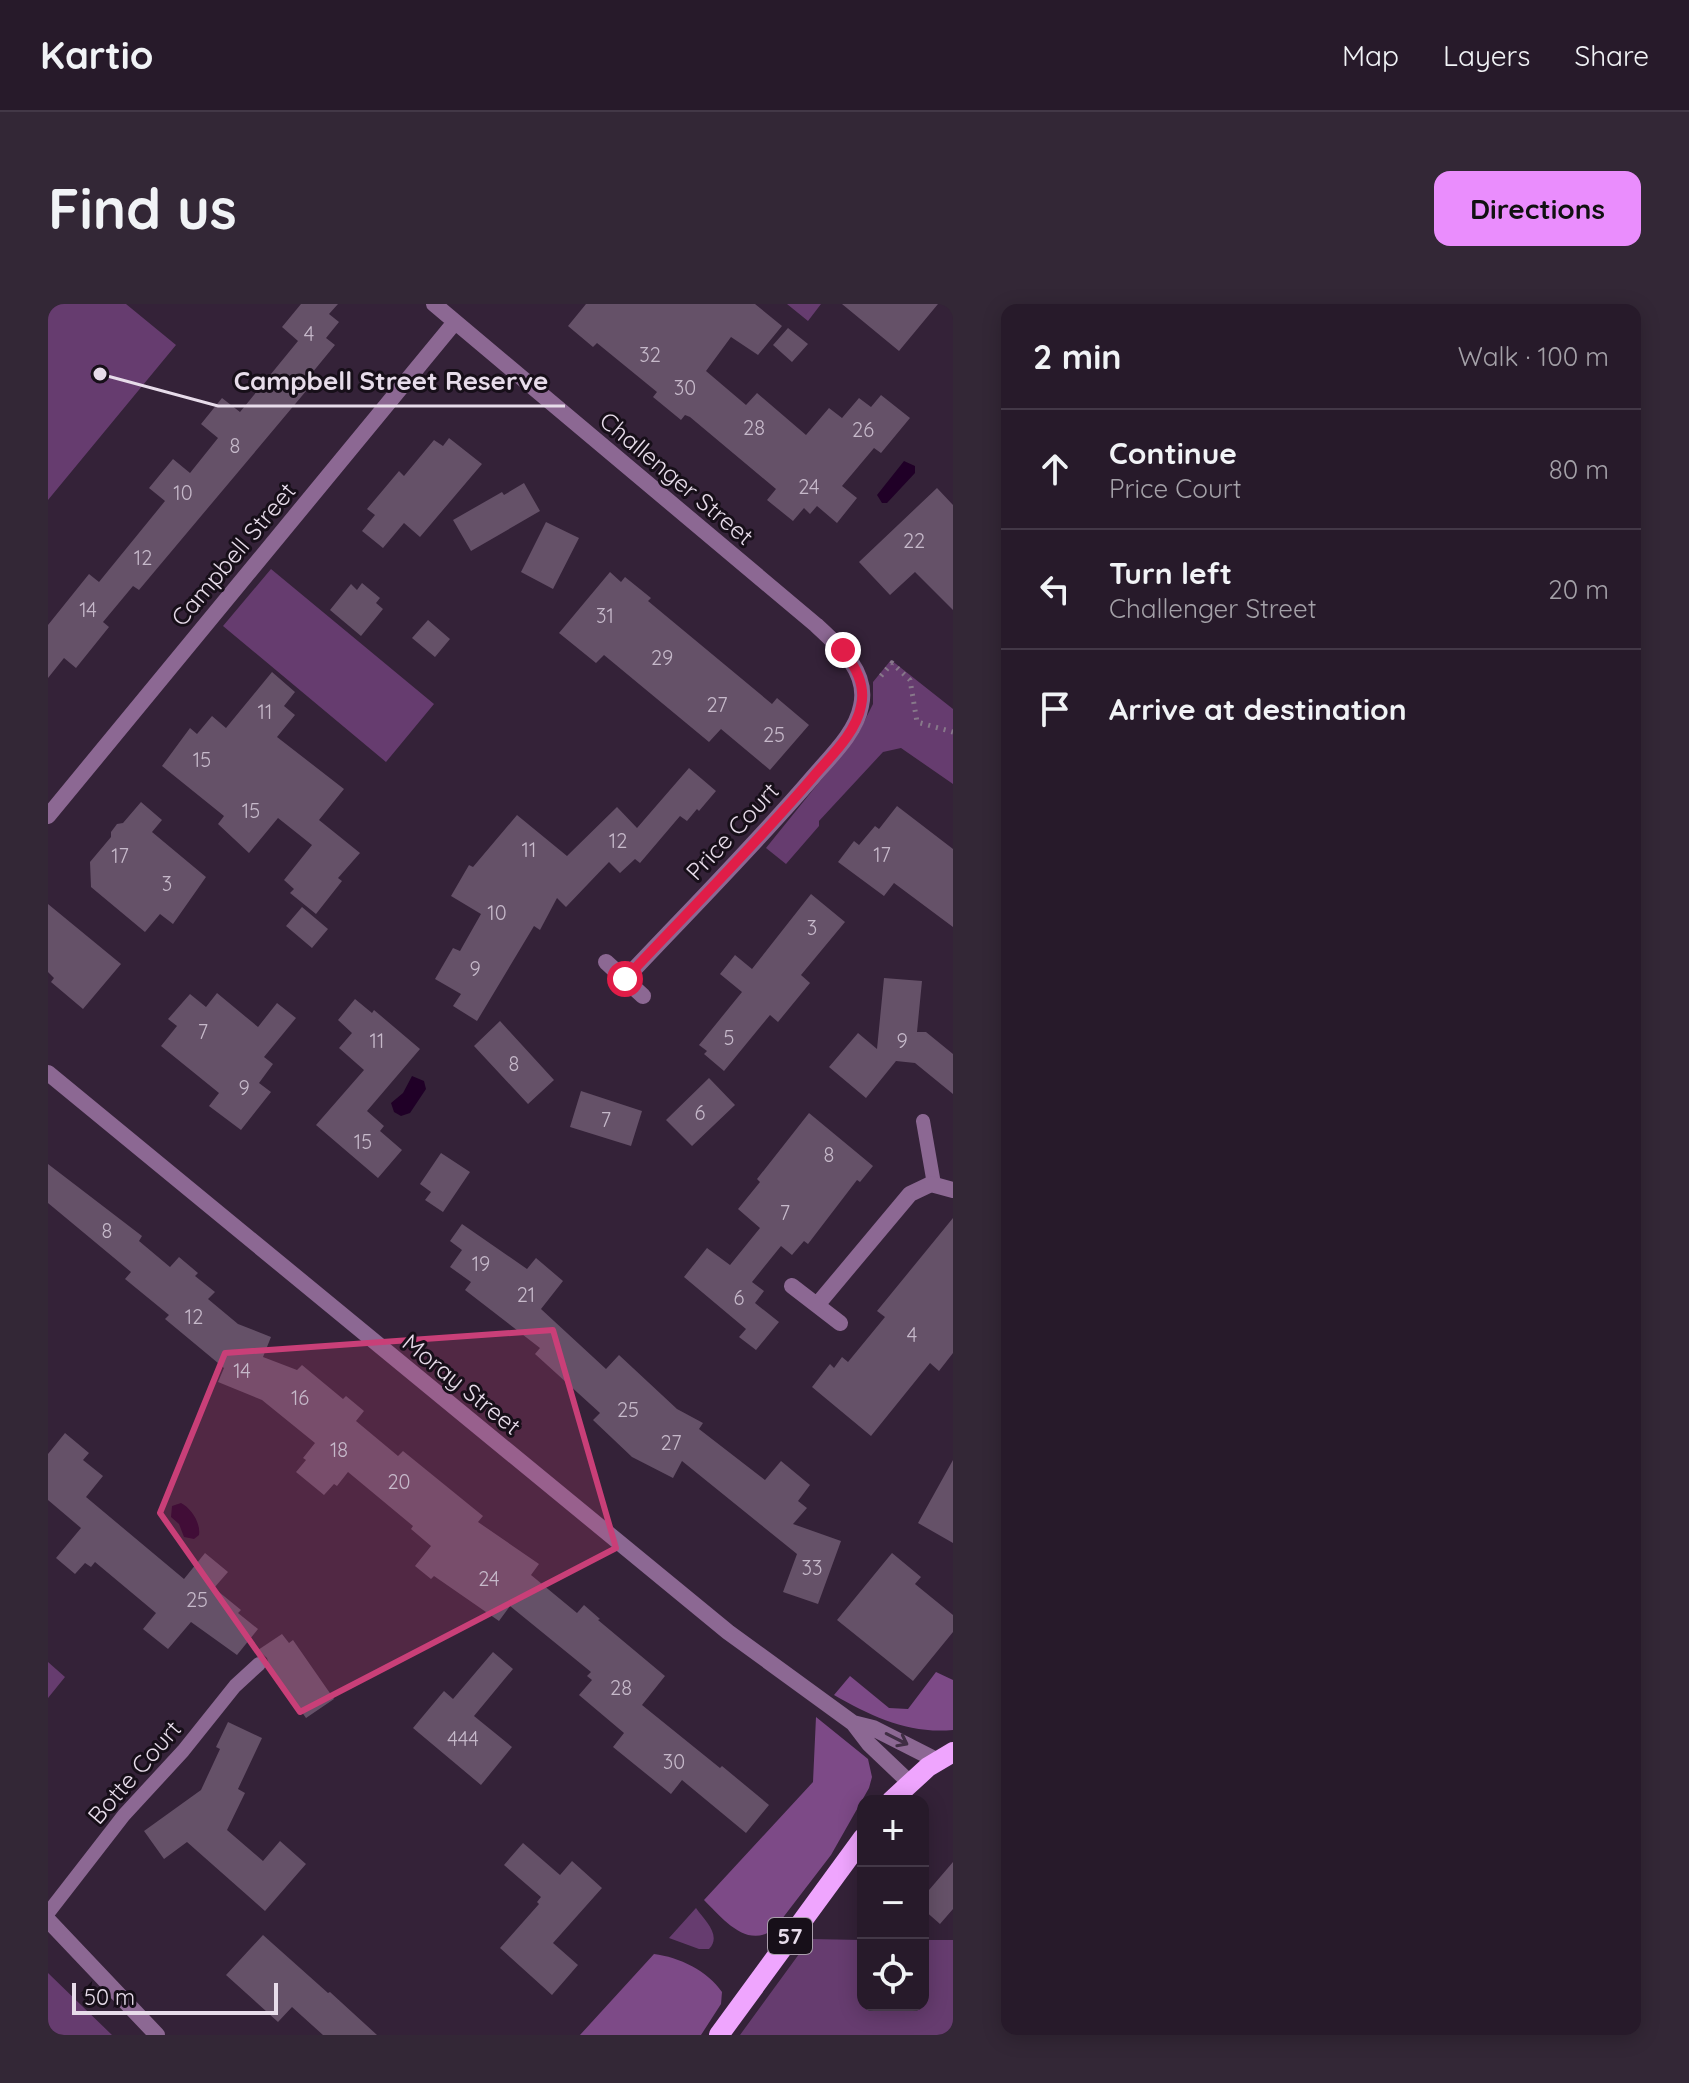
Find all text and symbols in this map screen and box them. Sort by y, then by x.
text: Kartio [40,31,153,79]
text: Map [1342,38,1399,73]
text: Layers [1443,38,1530,73]
text: Share [1574,38,1649,73]
button: Directions [1434,171,1641,246]
text: Find us [48,173,237,243]
house number: 4 [304,321,314,346]
text: 2 min [1033,335,1122,378]
text: Walk · 100 m [1458,340,1609,373]
house number: 32 [639,342,661,367]
callout: Campbell Street Reserve [218,356,565,406]
text: Campbell Street Reserve [234,364,548,397]
house number: 30 [674,375,696,400]
street label: Challenger Street [594,405,760,551]
house number: 28 [743,415,765,440]
house number: 26 [852,417,874,442]
house number: 8 [230,433,240,458]
text: Continue [1109,434,1237,472]
icon: ahead [1033,447,1077,491]
text: 80 m [1549,453,1609,486]
text: Price Court [1109,472,1242,505]
house number: 24 [798,474,820,499]
street label: Campbell Street [164,476,302,632]
house number: 10 [173,480,193,505]
house number: 22 [903,528,925,553]
house number: 12 [134,545,152,570]
text: Turn left [1109,554,1232,592]
icon: left [1033,567,1077,611]
text: 20 m [1548,573,1609,606]
text: Challenger Street [1109,592,1316,625]
house number: 14 [79,597,97,622]
house number: 31 [596,603,614,628]
route end [825,632,861,668]
house number: 29 [651,645,673,670]
icon: arrive [1033,687,1077,731]
text: Arrive at destination [1109,690,1407,728]
house number: 27 [707,692,727,717]
house number: 11 [258,699,272,724]
house number: 25 [763,722,785,747]
house number: 15 [193,747,211,772]
street label: Price Court [679,776,785,886]
house number: 15 [242,798,260,823]
house number: 12 [609,828,627,853]
house number: 11 [522,837,536,862]
house number: 17 [873,842,891,867]
house number: 17 [111,843,129,868]
house number: 3 [162,871,172,896]
house number: 10 [487,900,507,925]
house number: 3 [807,915,817,940]
house number: 9 [469,956,481,981]
route start [607,961,643,997]
house number: 7 [198,1019,208,1044]
house number: 5 [724,1025,734,1050]
house number: 11 [370,1028,384,1053]
house number: 9 [896,1028,908,1053]
house number: 8 [509,1051,519,1076]
house number: 9 [238,1075,250,1100]
house number: 6 [695,1100,706,1125]
house number: 7 [601,1107,611,1132]
house number: 15 [354,1129,372,1154]
house number: 8 [824,1142,834,1167]
house number: 7 [780,1200,790,1225]
house number: 8 [102,1218,112,1243]
house number: 19 [472,1251,490,1276]
house number: 21 [517,1282,535,1307]
house number: 6 [734,1285,745,1310]
house number: 12 [185,1304,203,1329]
house number: 4 [907,1322,917,1347]
street label: Moray Street [397,1327,527,1441]
house number: 14 [233,1358,251,1383]
house number: 16 [291,1385,309,1410]
house number: 25 [617,1397,639,1422]
house number: 27 [661,1430,681,1455]
house number: 18 [330,1437,348,1462]
house number: 20 [388,1469,410,1494]
house number: 33 [802,1555,822,1580]
house number: 24 [478,1566,500,1591]
house number: 25 [186,1587,208,1612]
house number: 28 [610,1675,632,1700]
street label: Botte Court [81,1714,187,1830]
house number: 444 [447,1726,479,1751]
one-way arrow [884,1732,908,1747]
house number: 30 [663,1749,685,1774]
map controls [857,1795,929,2011]
button: + [857,1795,929,1867]
button: − [857,1867,929,1939]
road number: 57 [768,1918,812,1954]
button: locate [857,1939,929,2011]
scale bar [72,1979,278,2015]
text: 50 m [84,1983,135,2011]

